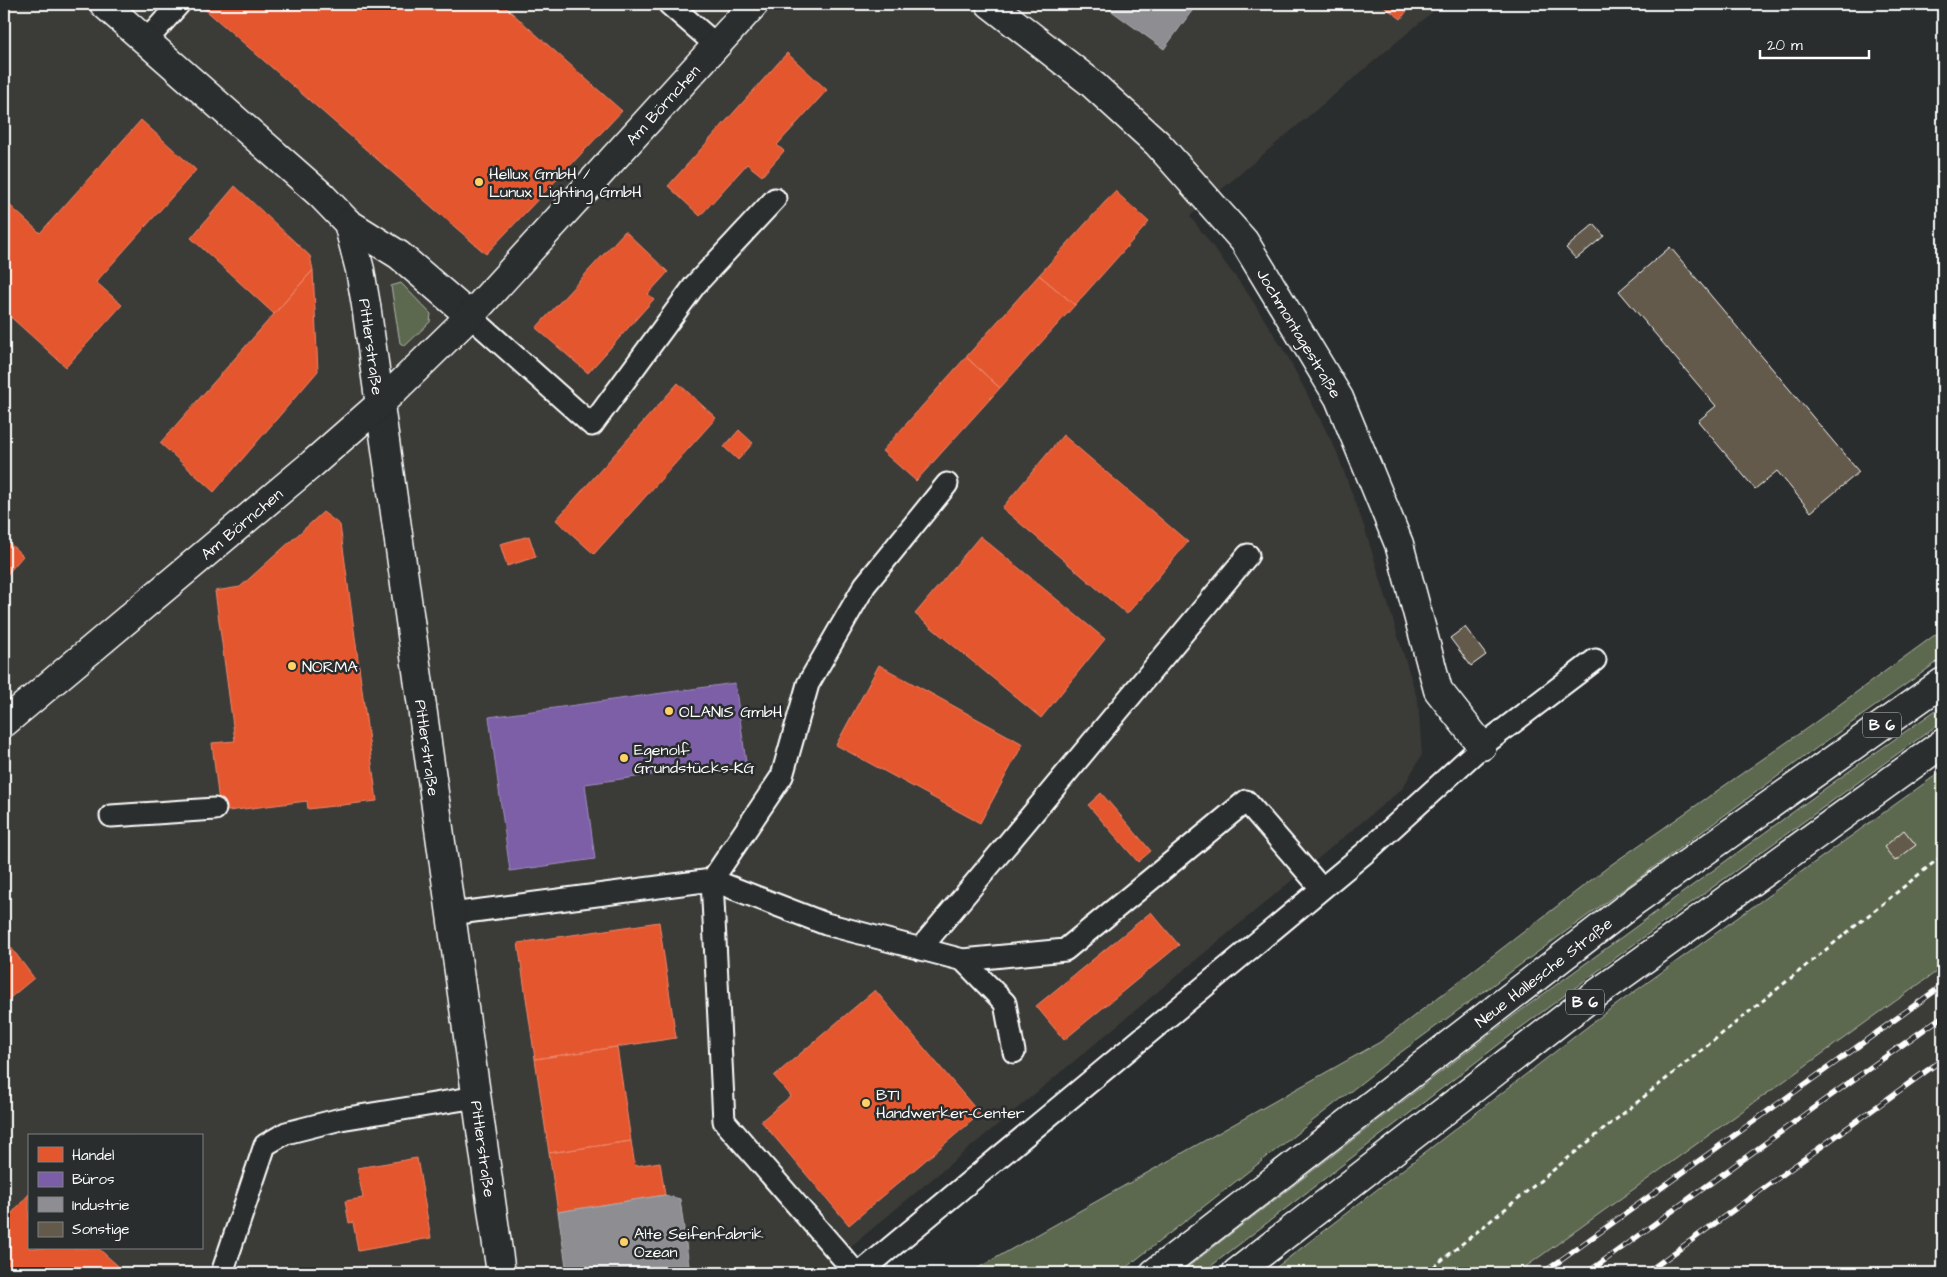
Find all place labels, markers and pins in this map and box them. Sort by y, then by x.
place label: Hellux GmbH / Lunux Lighting GmbH [489,163,642,204]
marker: Hellux GmbH / Lunux Lighting GmbH [473,176,485,188]
place label: NORMA [302,656,358,678]
marker: NORMA [286,660,298,672]
place label: OLANIS GmbH [679,701,783,723]
marker: OLANIS GmbH [663,705,675,717]
place label: Egenolf Grundstücks-KG [634,739,755,779]
marker: Egenolf Grundstücks-KG [618,752,630,764]
place label: BTI Handwerker-Center [876,1084,1025,1124]
marker: BTI Handwerker-Center [860,1097,872,1109]
place label: Alte Seifenfabrik Ozean [634,1223,764,1263]
marker: Alte Seifenfabrik Ozean [618,1236,630,1248]

